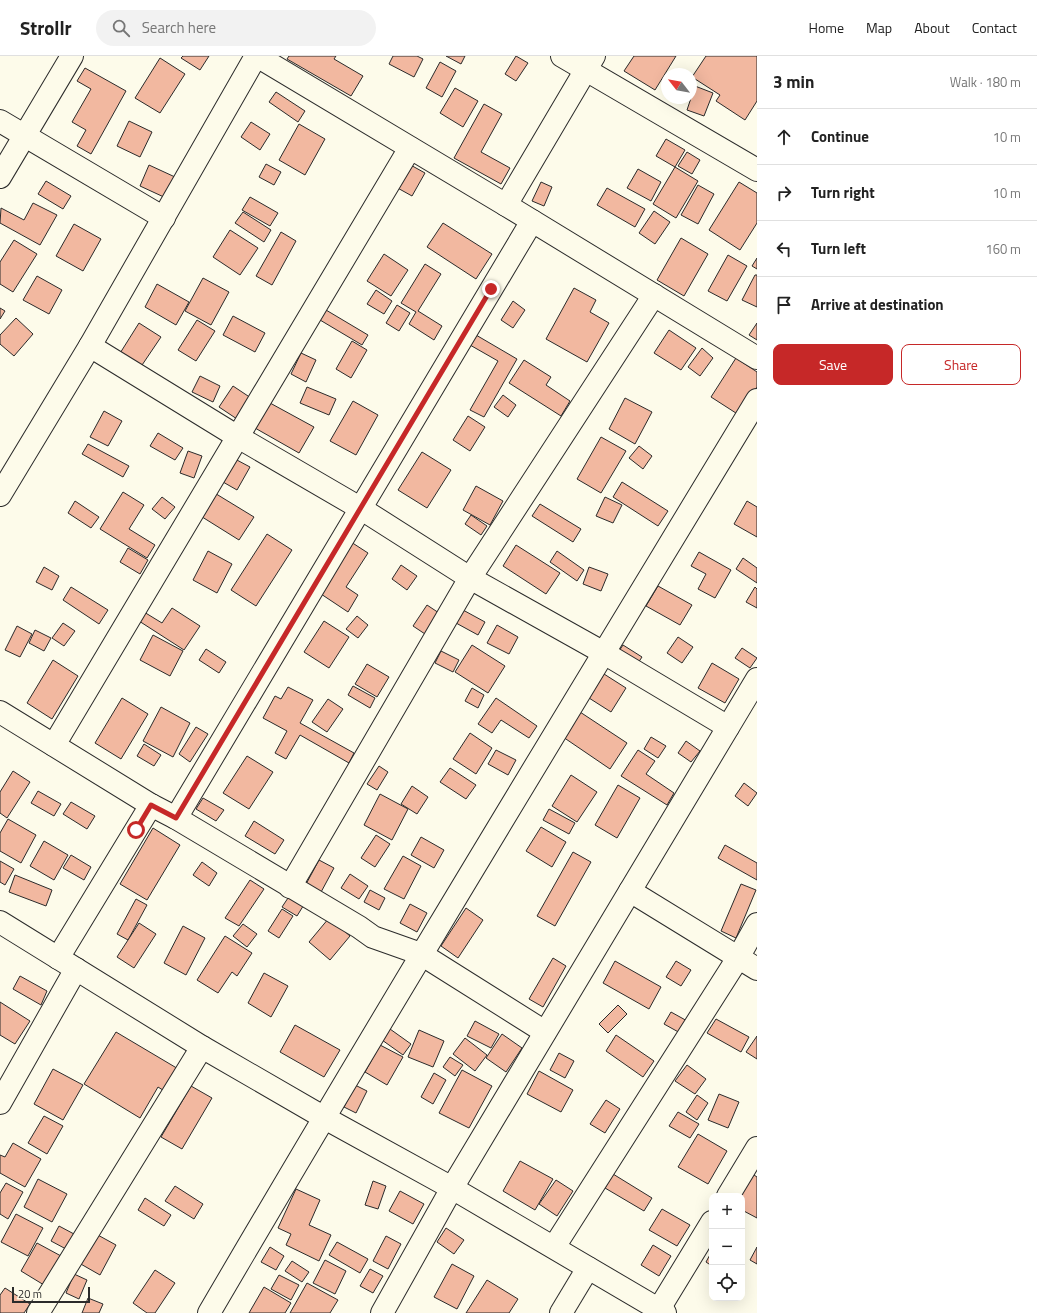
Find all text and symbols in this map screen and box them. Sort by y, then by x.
search box [96,10,376,46]
text: Strollr [20,13,72,42]
text: Search here [142,16,216,39]
icon: search [110,17,132,39]
text: Home [809,17,844,38]
text: Map [866,17,892,38]
text: About [914,17,950,38]
text: Contact [972,17,1017,38]
north arrow [661,68,697,104]
text: 3 min [773,69,814,95]
text: Walk · 180 m [950,72,1021,92]
text: Continue [811,125,869,148]
icon: ahead [773,126,795,148]
text: 10 m [993,127,1021,147]
text: Turn right [811,181,875,204]
icon: right [773,182,795,204]
text: 10 m [993,183,1021,203]
text: Turn left [811,237,866,260]
icon: left [773,238,795,260]
text: 160 m [985,239,1021,259]
route end [482,280,500,298]
text: Arrive at destination [811,293,944,316]
icon: arrive [773,294,795,316]
button: Save [773,344,893,385]
button: Share [901,344,1021,385]
route start [127,821,145,839]
map controls [709,1193,745,1301]
button: + [709,1193,745,1229]
button: − [709,1229,745,1265]
button: locate [709,1265,745,1301]
scale bar [12,1285,90,1304]
text: 20 m [18,1286,42,1302]

